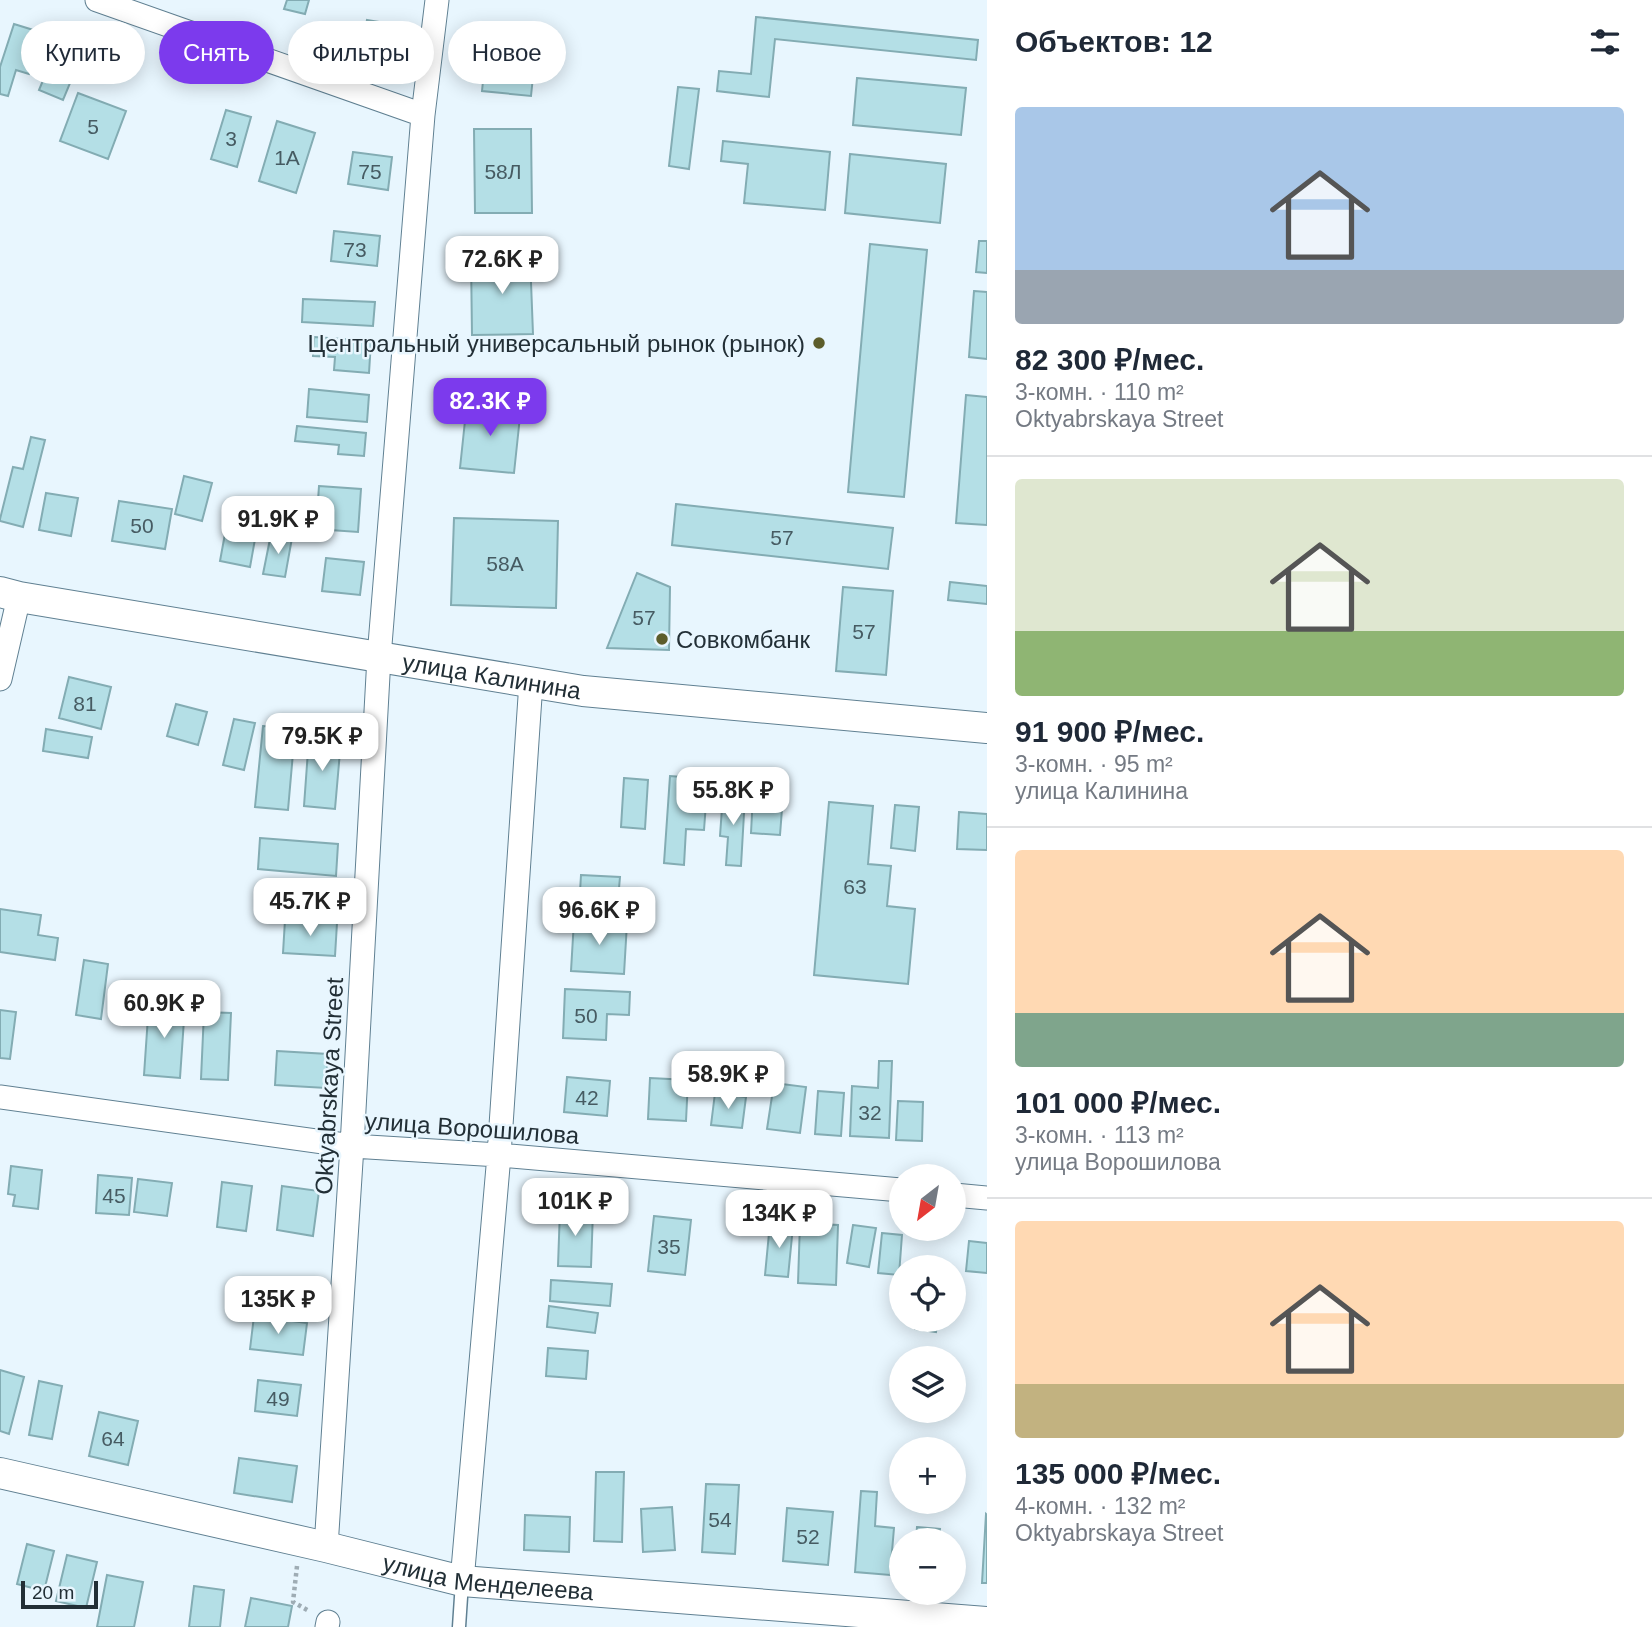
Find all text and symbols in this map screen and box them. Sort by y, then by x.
chip: Купить [21,21,145,84]
chip: Снять [159,21,274,84]
chip: Фильтры [288,21,434,84]
chip: Новое [448,21,566,84]
icon: filters [1586,23,1624,61]
text: Объектов: 12 [1015,25,1213,58]
house number: 5 [87,115,99,138]
house number: 3 [225,127,237,150]
house number: 1А [274,146,300,169]
icon: home [1257,152,1383,278]
house number: 75 [358,160,382,183]
house number: 58Л [484,160,522,183]
pin: 72.6K ₽ [437,236,567,296]
house number: 73 [343,238,367,261]
text: 72.6K ₽ [461,246,543,272]
place label: Центральный универсальный рынок (рынок) [308,330,805,357]
marker: Центральный универсальный рынок (рынок) [811,335,827,351]
text: 82 300 ₽/мес. [1015,343,1204,376]
pin: 82.3K ₽ [425,378,555,438]
text: 3-комн. · 110 m² [1015,379,1184,405]
text: 82.3K ₽ [449,388,531,414]
text: Oktyabrskaya Street [1015,406,1223,432]
pin: 91.9K ₽ [213,496,343,556]
text: 91.9K ₽ [237,506,319,532]
house number: 50 [130,514,154,537]
icon: home [1257,524,1383,650]
house number: 57 [770,526,794,549]
house number: 58А [486,552,524,575]
house number: 57 [632,606,656,629]
house number: 57 [852,620,876,643]
place label: Совкомбанк [676,626,811,653]
marker: Совкомбанк [654,631,670,647]
street label: улица Калинина [400,648,584,704]
house number: 81 [73,692,97,715]
pin: 79.5K ₽ [257,714,387,773]
text: 91 900 ₽/мес. [1015,715,1204,748]
text: 79.5K ₽ [281,723,363,749]
text: 3-комн. · 95 m² [1015,751,1173,777]
pin: 55.8K ₽ [668,768,798,827]
text: 55.8K ₽ [692,777,774,803]
text: улица Калинина [1015,778,1188,804]
house number: 63 [843,875,867,898]
pin: 45.7K ₽ [245,878,375,938]
text: 45.7K ₽ [269,888,351,914]
pin: 96.6K ₽ [534,888,664,947]
icon: home [1257,895,1383,1021]
text: 96.6K ₽ [558,897,640,923]
street label: Oktyabrskaya Street [310,976,348,1195]
pin: 60.9K ₽ [99,981,229,1040]
text: 60.9K ₽ [123,990,205,1016]
house number: 50 [574,1004,598,1027]
pin: 58.9K ₽ [663,1052,793,1111]
text: 58.9K ₽ [687,1061,769,1087]
house number: 42 [575,1086,599,1109]
text: 101 000 ₽/мес. [1015,1086,1221,1119]
house number: 32 [858,1101,882,1124]
street label: улица Ворошилова [364,1107,581,1149]
text: 3-комн. · 113 m² [1015,1122,1184,1148]
text: улица Ворошилова [1015,1149,1221,1175]
north arrow [889,1164,966,1241]
map controls [889,1164,966,1605]
pin: 101K ₽ [518,1178,632,1238]
house number: 45 [102,1184,126,1207]
text: 101K ₽ [538,1188,612,1214]
pin: 134K ₽ [722,1190,836,1250]
text: 134K ₽ [742,1200,816,1226]
house number: 35 [657,1235,681,1258]
button: locate [889,1255,966,1332]
icon: home [1257,1266,1383,1392]
pin: 135K ₽ [221,1276,335,1336]
text: 135K ₽ [241,1286,315,1312]
button: layers [889,1346,966,1423]
house number: 49 [266,1387,290,1410]
house number: 64 [101,1427,125,1450]
button: + [889,1437,966,1514]
text: 135 000 ₽/мес. [1015,1457,1221,1490]
text: 4-комн. · 132 m² [1015,1493,1186,1519]
house number: 54 [708,1508,732,1531]
text: Oktyabrskaya Street [1015,1520,1223,1546]
house number: 52 [796,1525,820,1548]
button: − [889,1528,966,1605]
street label: улица Менделеева [380,1548,595,1605]
scale bar [21,1578,98,1610]
text: 20 m [32,1582,74,1603]

